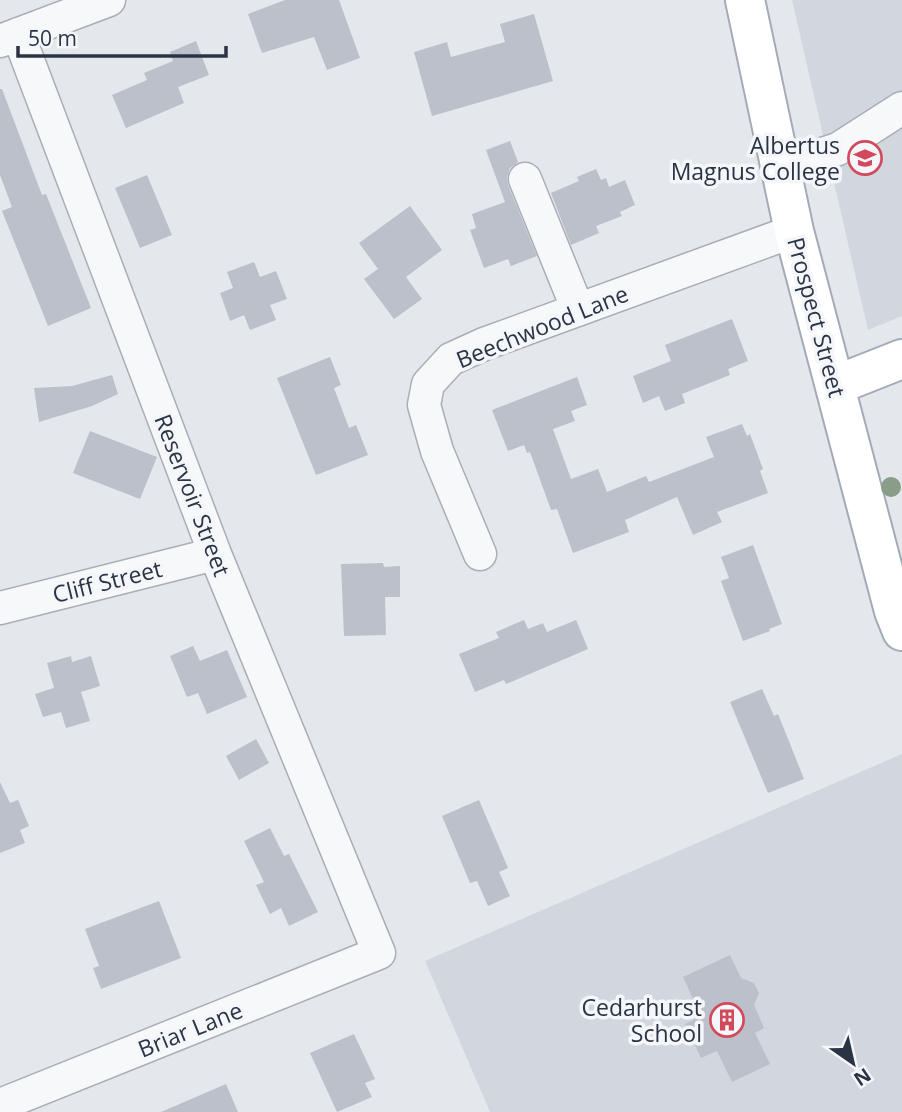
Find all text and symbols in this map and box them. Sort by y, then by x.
scale bar [18,14,226,58]
text: 50 m [28,24,77,52]
place label: Albertus Magnus College [671,129,840,187]
school or university icon: Albertus Magnus College [846,139,884,177]
street label: Prospect Street [780,233,854,401]
street label: Beechwood Lane [451,277,633,375]
street label: Reservoir Street [147,409,239,581]
street label: Cliff Street [49,552,165,610]
place label: Cedarhurst School [582,991,702,1049]
street label: Briar Lane [133,994,247,1064]
building icon: Cedarhurst School [708,1001,746,1039]
north arrow [818,1028,888,1098]
text: N [849,1062,876,1092]

